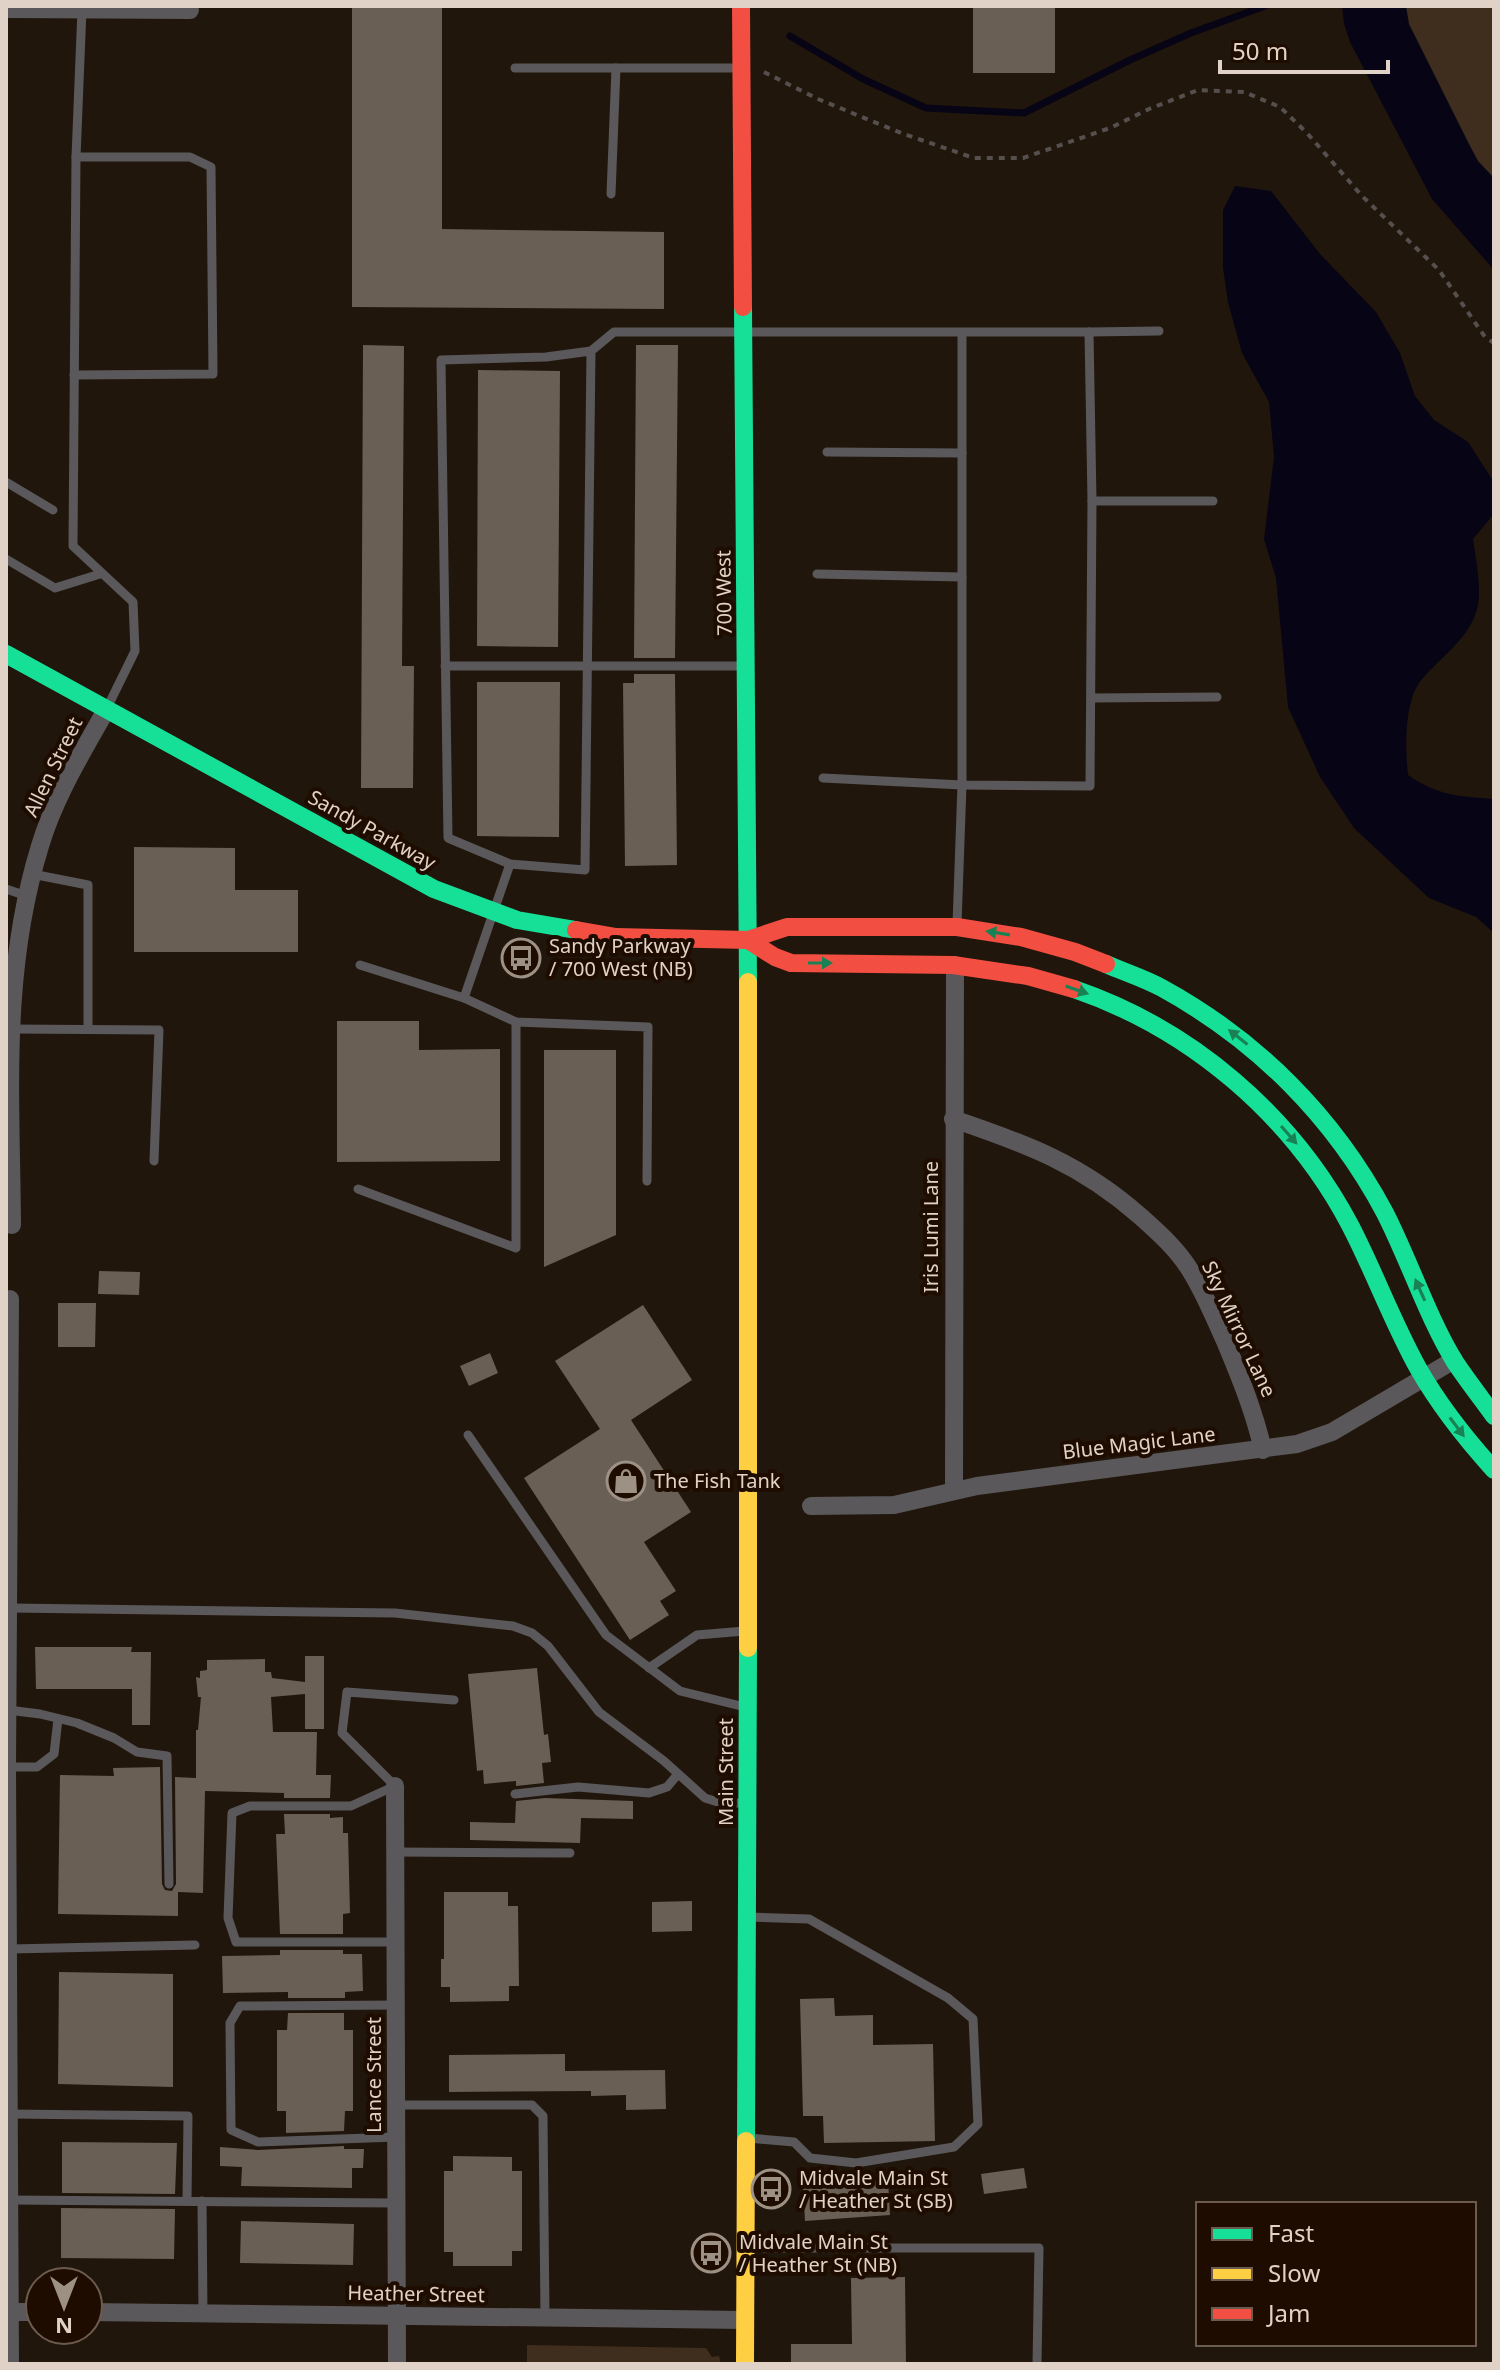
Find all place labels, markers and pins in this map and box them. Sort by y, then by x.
place label: Sandy Parkway / 700 West (NB) [549,932,693,982]
bus stop icon: Sandy Parkway / 700 West (NB) [500,937,542,979]
shop icon: The Fish Tank [605,1460,647,1502]
place label: The Fish Tank [654,1467,781,1494]
place label: Midvale Main St / Heather St (SB) [799,2164,953,2214]
bus stop icon: Midvale Main St / Heather St (SB) [750,2168,792,2210]
place label: Midvale Main St / Heather St (NB) [739,2228,897,2278]
bus stop icon: Midvale Main St / Heather St (NB) [690,2232,732,2274]

